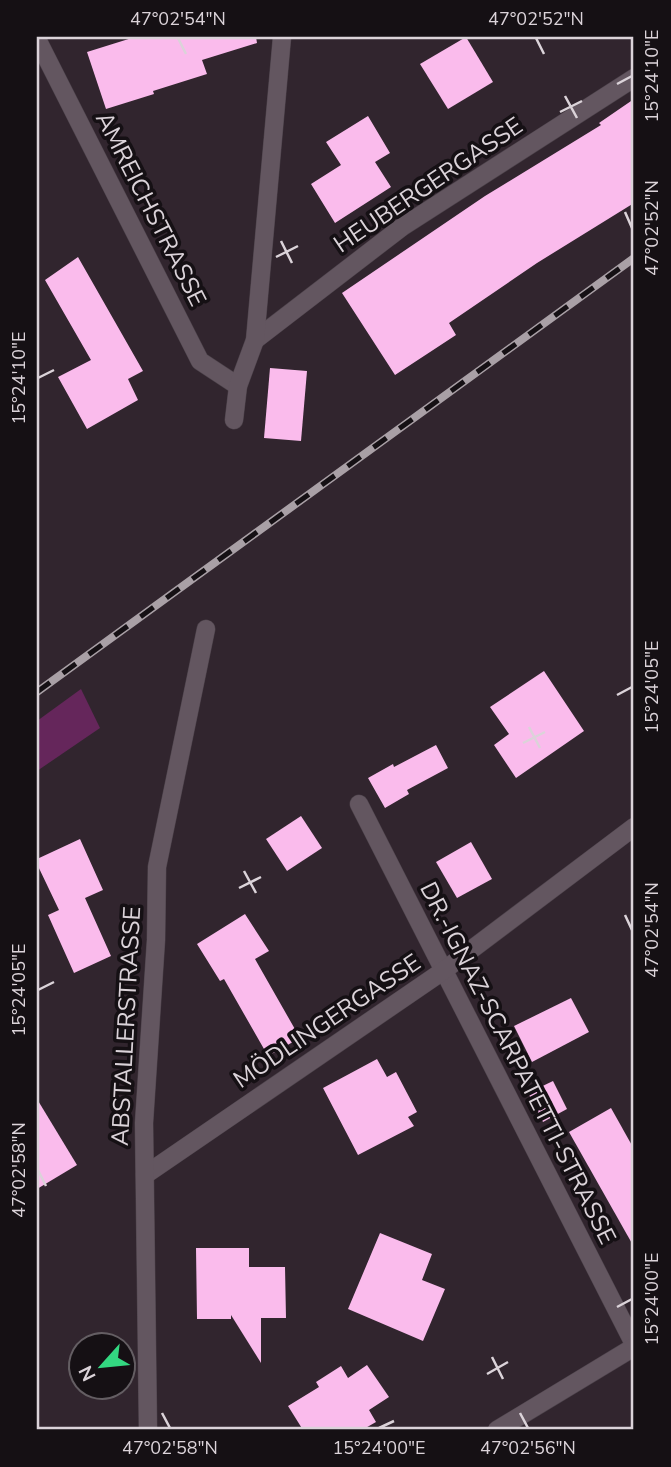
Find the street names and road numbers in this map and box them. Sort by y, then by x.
street label: AMREICHSTRASSE [88,106,214,312]
street label: HEUBERGERGASSE [327,110,529,260]
street label: DR.-IGNAZ-SCARPATETTI-STRASSE [412,876,624,1250]
street label: ABSTALLERSTRASSE [104,905,148,1147]
street label: MÖDLINGERGASSE [227,946,427,1096]

